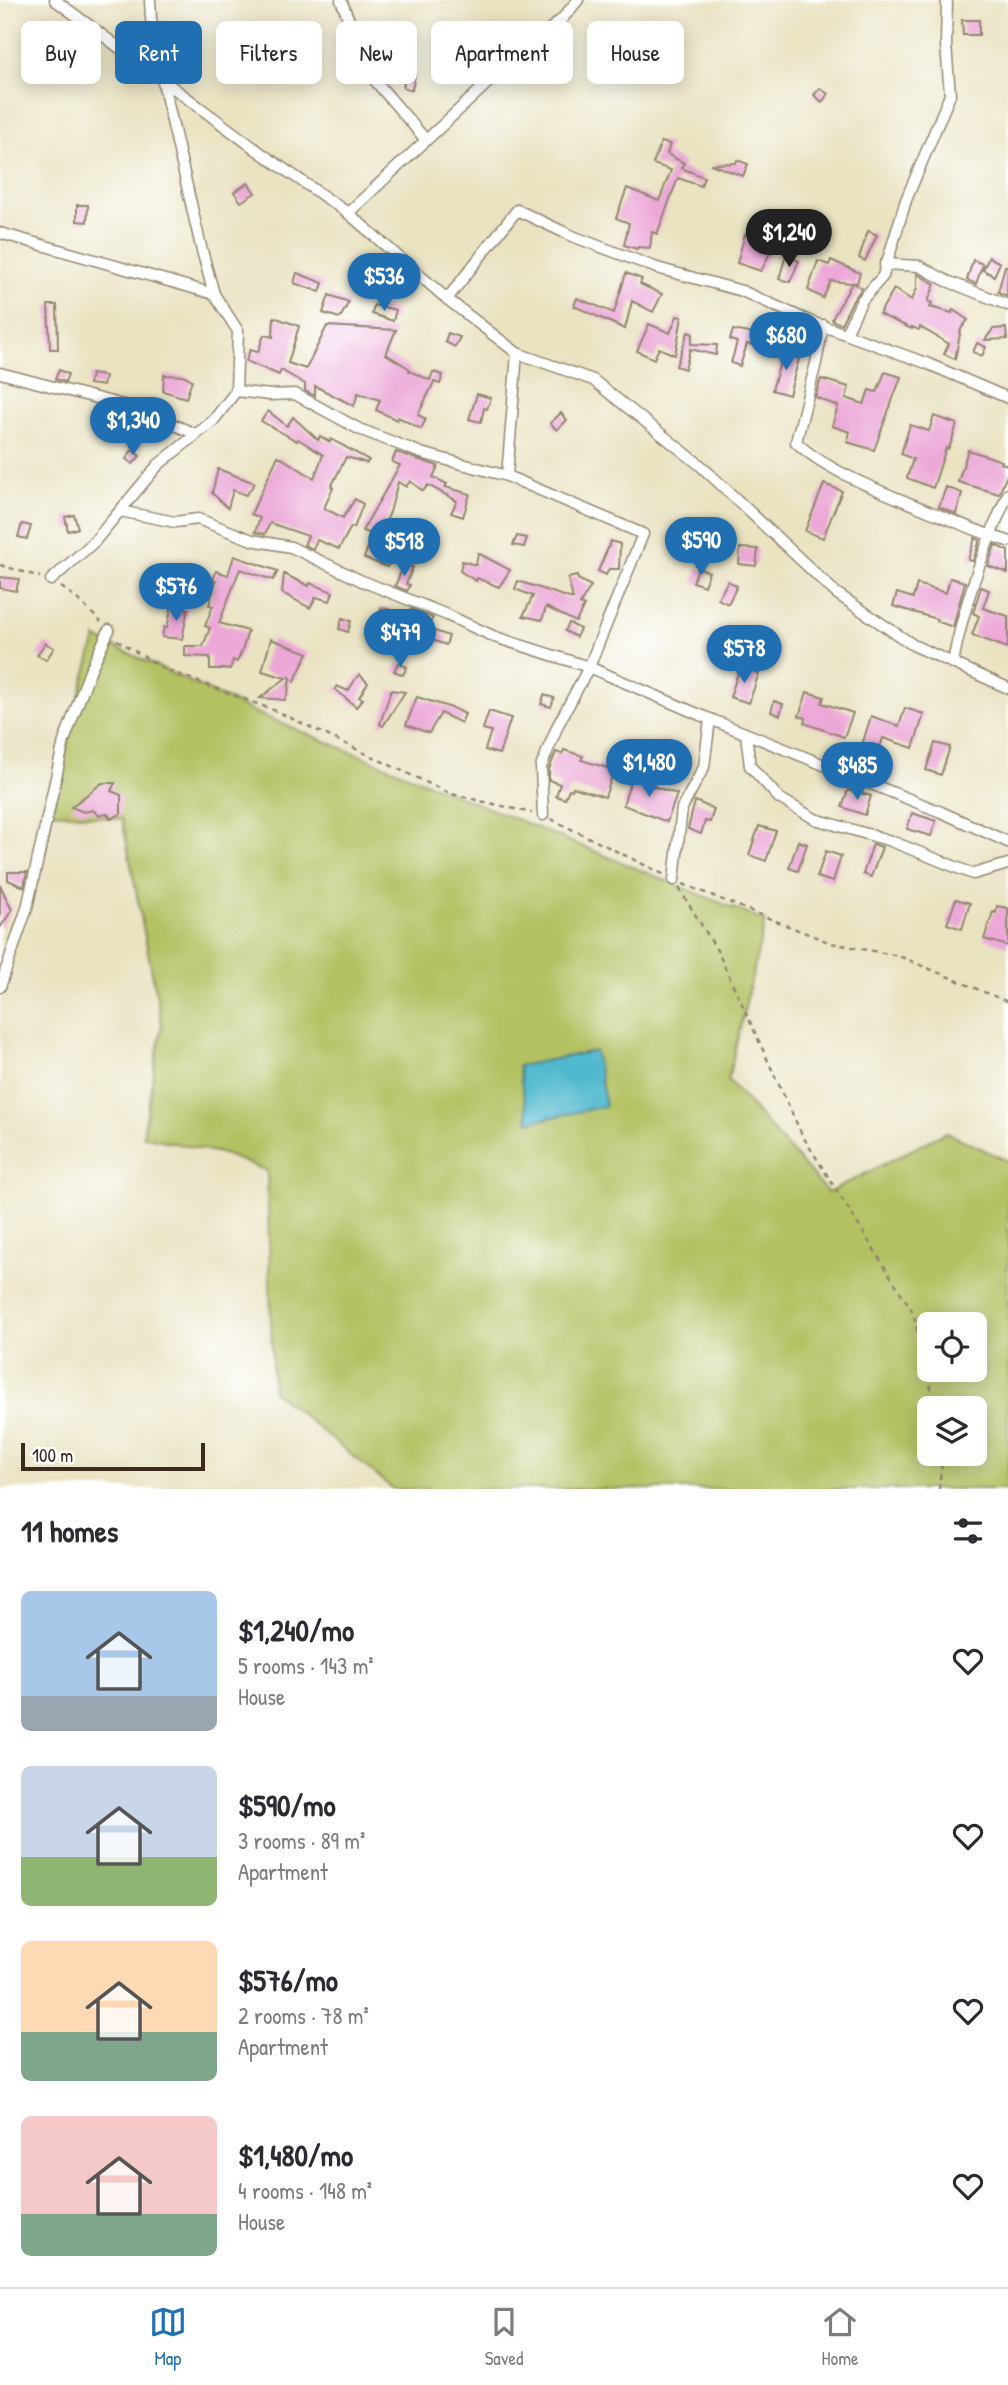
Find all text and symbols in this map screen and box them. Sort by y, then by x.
chip: Buy [21,21,101,84]
chip: Rent [115,21,202,84]
chip: Filters [216,21,322,84]
chip: New [336,21,417,84]
chip: Apartment [431,21,573,84]
chip: House [587,21,684,84]
pin: $1,240 [732,210,846,269]
text: $1,240 [762,216,816,247]
pin: $536 [343,254,425,313]
text: $536 [364,260,404,291]
pin: $680 [745,312,827,372]
text: $680 [765,319,807,350]
pin: $1,340 [76,398,190,457]
text: $1,340 [106,404,160,435]
pin: $518 [363,518,445,578]
pin: $590 [660,518,742,577]
text: $590 [681,524,721,555]
text: $518 [384,525,424,556]
pin: $576 [135,564,217,623]
text: $576 [155,570,197,601]
pin: $479 [359,610,441,669]
text: $479 [380,616,420,647]
pin: $578 [703,626,785,685]
text: $578 [723,632,765,663]
pin: $1,480 [592,740,706,799]
pin: $485 [816,742,898,802]
text: $1,480 [622,746,676,777]
text: $485 [837,749,877,780]
map controls [917,1312,987,1466]
button: locate [917,1312,987,1382]
button: layers [917,1396,987,1466]
scale bar [21,1440,205,1472]
text: 100 m [32,1442,73,1468]
text: 11 homes [21,1511,118,1551]
icon: filters [949,1512,987,1550]
text: $1,240/mo [238,1610,354,1650]
icon: home [77,1619,161,1703]
icon: heart [949,1642,987,1680]
text: 5 rooms · 143 m² [238,1650,374,1681]
text: House [238,1681,285,1712]
text: $590/mo [238,1785,336,1825]
icon: home [77,1794,161,1878]
icon: heart [949,1817,987,1855]
text: 3 rooms · 89 m² [238,1825,365,1856]
text: Apartment [238,1856,328,1887]
text: $576/mo [238,1960,338,2000]
icon: home [77,1969,161,2053]
icon: heart [949,1992,987,2030]
text: 2 rooms · 78 m² [238,2000,369,2031]
text: Apartment [238,2031,328,2062]
text: $1,480/mo [238,2135,353,2175]
icon: home [77,2144,161,2228]
icon: heart [949,2167,987,2205]
text: 4 rooms · 148 m² [238,2175,372,2206]
text: House [238,2206,285,2237]
tab: Map [149,2303,187,2371]
tab: Saved [485,2303,523,2371]
tab: Home [821,2303,859,2371]

